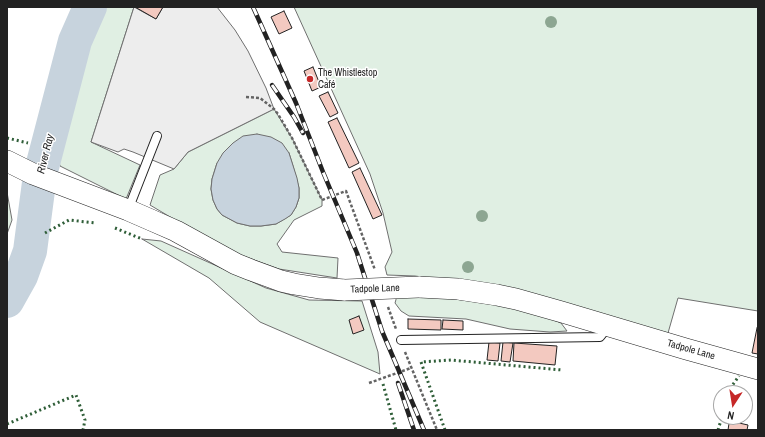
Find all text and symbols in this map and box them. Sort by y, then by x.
place label: The Whistlestop Café [318,67,377,90]
marker: The Whistlestop Café [305,74,315,84]
water label: River Ray [35,133,57,175]
street label: Tadpole Lane [350,282,400,296]
street label: Tadpole Lane [666,337,716,363]
north arrow [713,385,753,425]
text: N [726,408,735,423]

